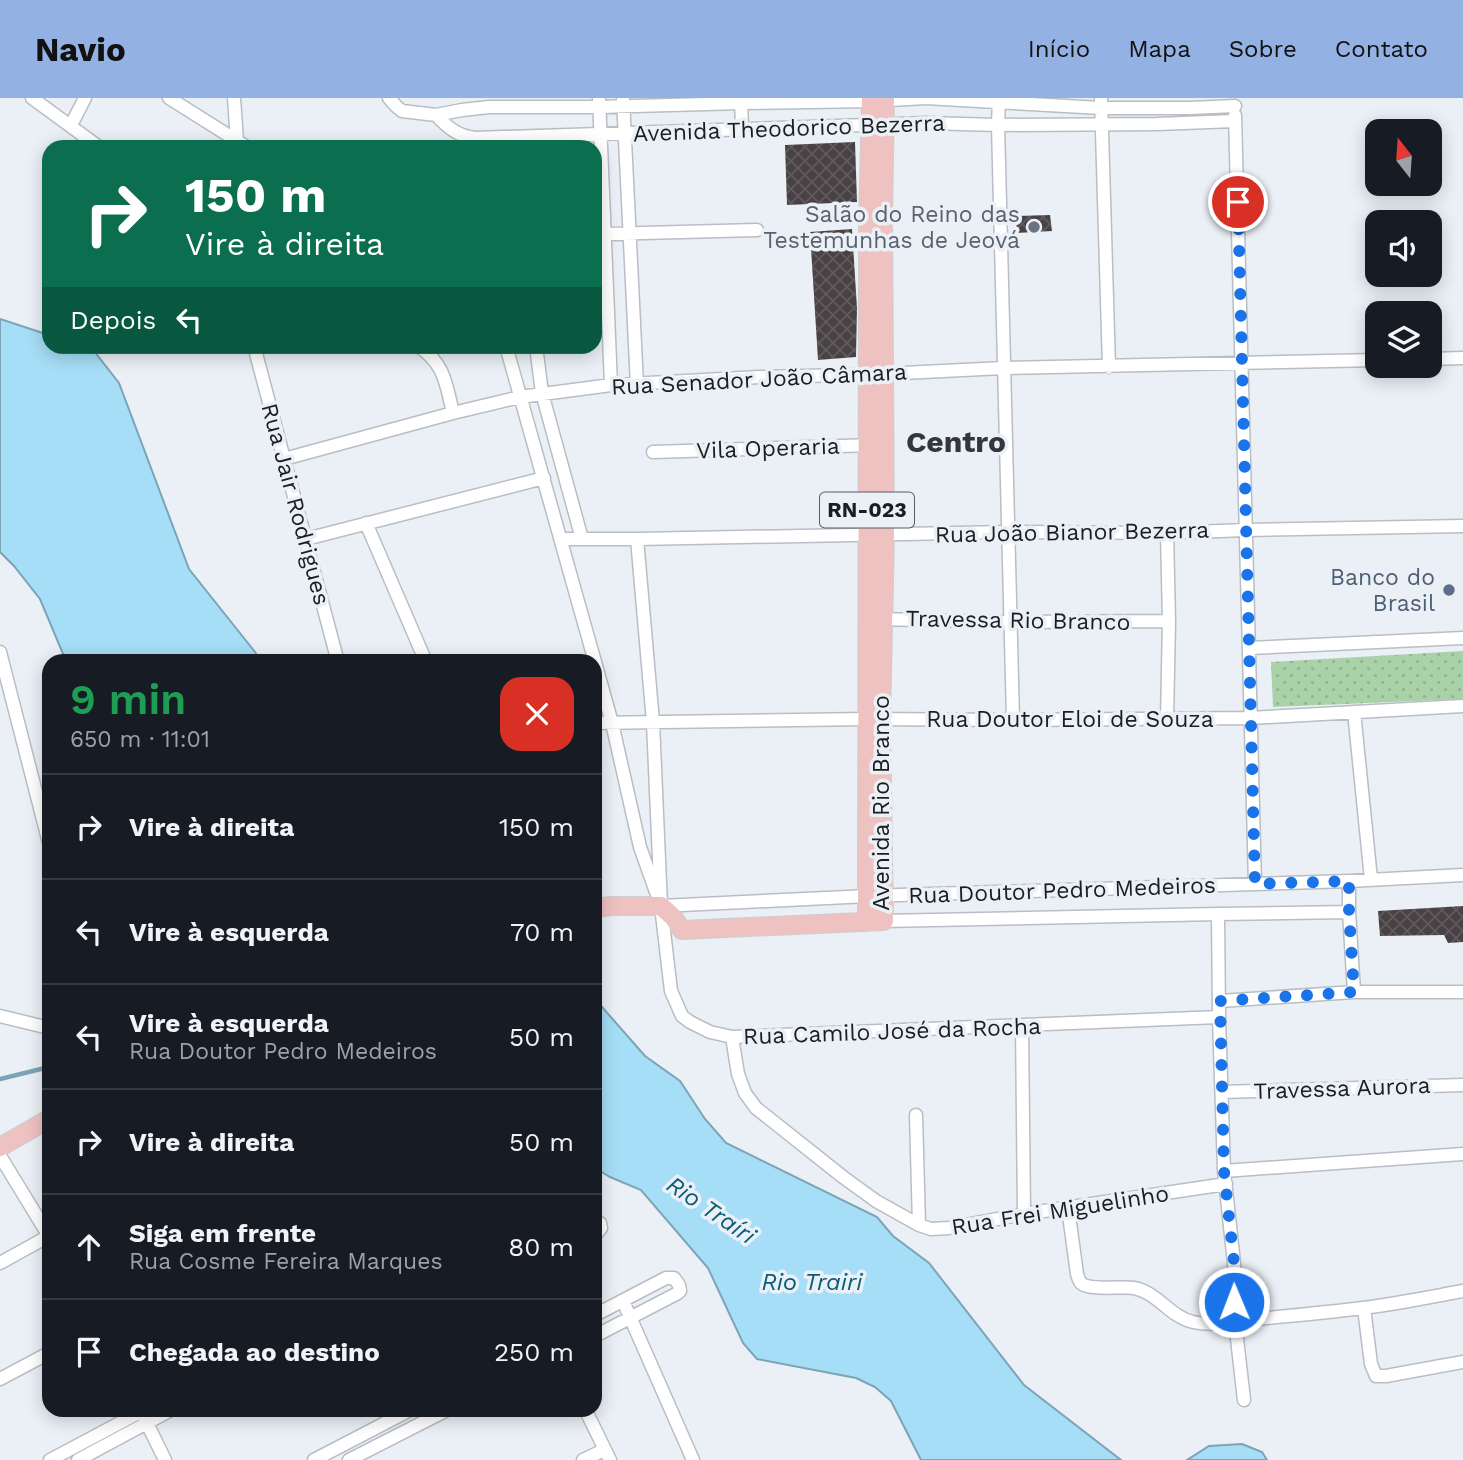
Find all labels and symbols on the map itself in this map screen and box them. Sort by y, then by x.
street label: Avenida Theodorico Bezerra [633,110,946,147]
north arrow [1365,119,1442,196]
pin [1208,172,1268,232]
place label: Salão do Reino das Testemunhas de Jeová [763,201,1020,254]
marker: Salão do Reino das Testemunhas de Jeová [1026,219,1042,235]
street label: Rua Senador João Câmara [610,358,908,401]
street label: Rua Jair Rodrigues [256,400,335,608]
district label: Centro [906,424,1006,459]
street label: Vila Operaria [696,432,840,465]
road number: RN-023 [820,492,914,528]
street label: Rua João Bianor Bezerra [935,517,1209,548]
place label: Banco do Brasil [1330,564,1435,617]
marker: Banco do Brasil [1441,582,1457,598]
street label: Travessa Rio Branco [905,605,1131,636]
street label: Avenida Rio Branco [868,695,895,911]
street label: Rua Doutor Eloi de Souza [926,706,1214,733]
street label: Rua Doutor Pedro Medeiros [908,872,1216,909]
street label: Rua Camilo José da Rocha [743,1013,1041,1050]
street label: Travessa Aurora [1253,1072,1431,1105]
water label: Rio Traíri [661,1170,761,1250]
street label: Rua Frei Miguelinho [949,1180,1171,1241]
position arrow [1197,1265,1271,1339]
water label: Rio Trairi [761,1268,863,1296]

